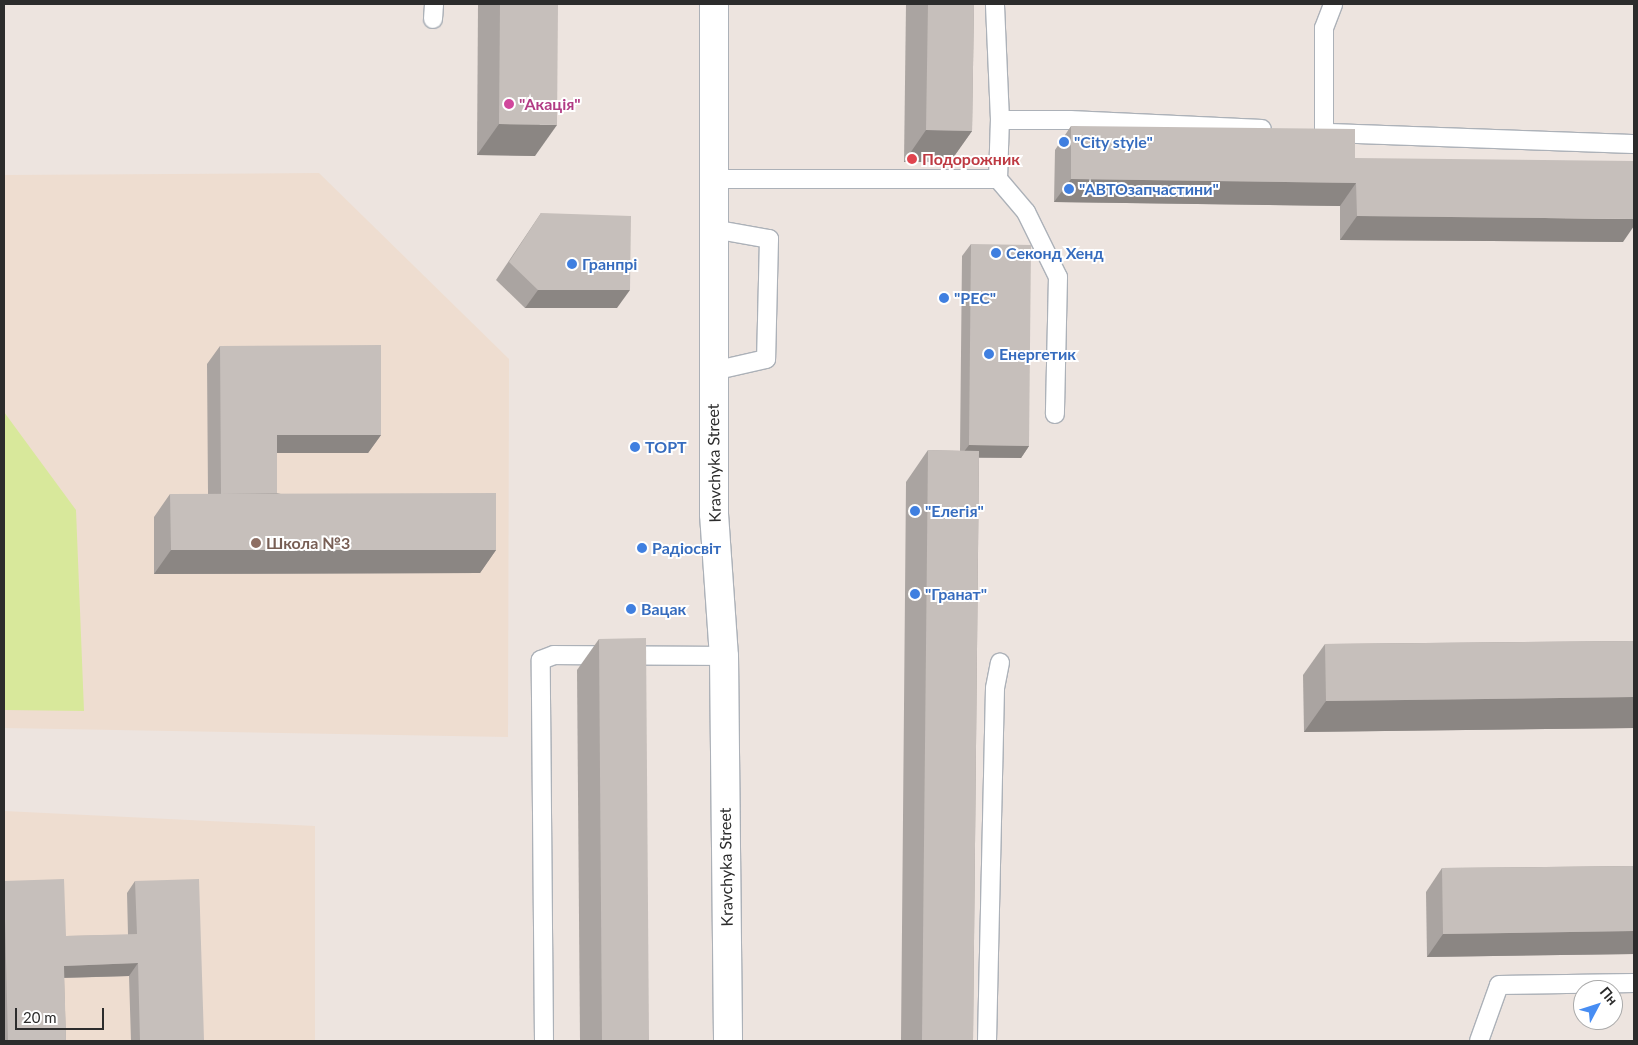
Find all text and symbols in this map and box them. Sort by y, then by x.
place label: "Акація" [519,94,581,114]
marker: "Акація" [503,98,515,110]
place label: "City style" [1074,132,1153,152]
marker: "City style" [1058,136,1070,148]
place label: Подорожник [922,149,1020,169]
marker: Подорожник [906,153,918,165]
place label: "АВТОзапчастини" [1079,179,1219,199]
marker: "АВТОзапчастини" [1063,183,1075,195]
place label: Секонд Хенд [1006,243,1104,263]
marker: Секонд Хенд [990,247,1002,259]
place label: Гранпрі [582,254,637,274]
marker: Гранпрі [566,258,578,270]
place label: "РЕС" [954,288,996,308]
marker: "РЕС" [938,292,950,304]
place label: Енергетик [999,344,1076,364]
marker: Енергетик [983,348,995,360]
street label: Kravchyka Street [703,403,725,523]
place label: ТОРТ [645,437,687,457]
marker: ТОРТ [629,441,641,453]
place label: "Елегія" [925,501,984,521]
marker: "Елегія" [909,505,921,517]
place label: Школа №3 [266,533,350,553]
marker: Школа №3 [250,537,262,549]
place label: Радіосвіт [652,538,721,558]
marker: Радіосвіт [636,542,648,554]
place label: "Гранат" [925,584,987,604]
marker: "Гранат" [909,588,921,600]
place label: Вацак [641,599,686,619]
marker: Вацак [625,603,637,615]
street label: Kravchyka Street [715,807,737,927]
north arrow [1573,980,1623,1030]
text: Пн [1597,983,1622,1008]
scale bar [18,998,106,1030]
text: 20 m [23,1008,57,1026]

